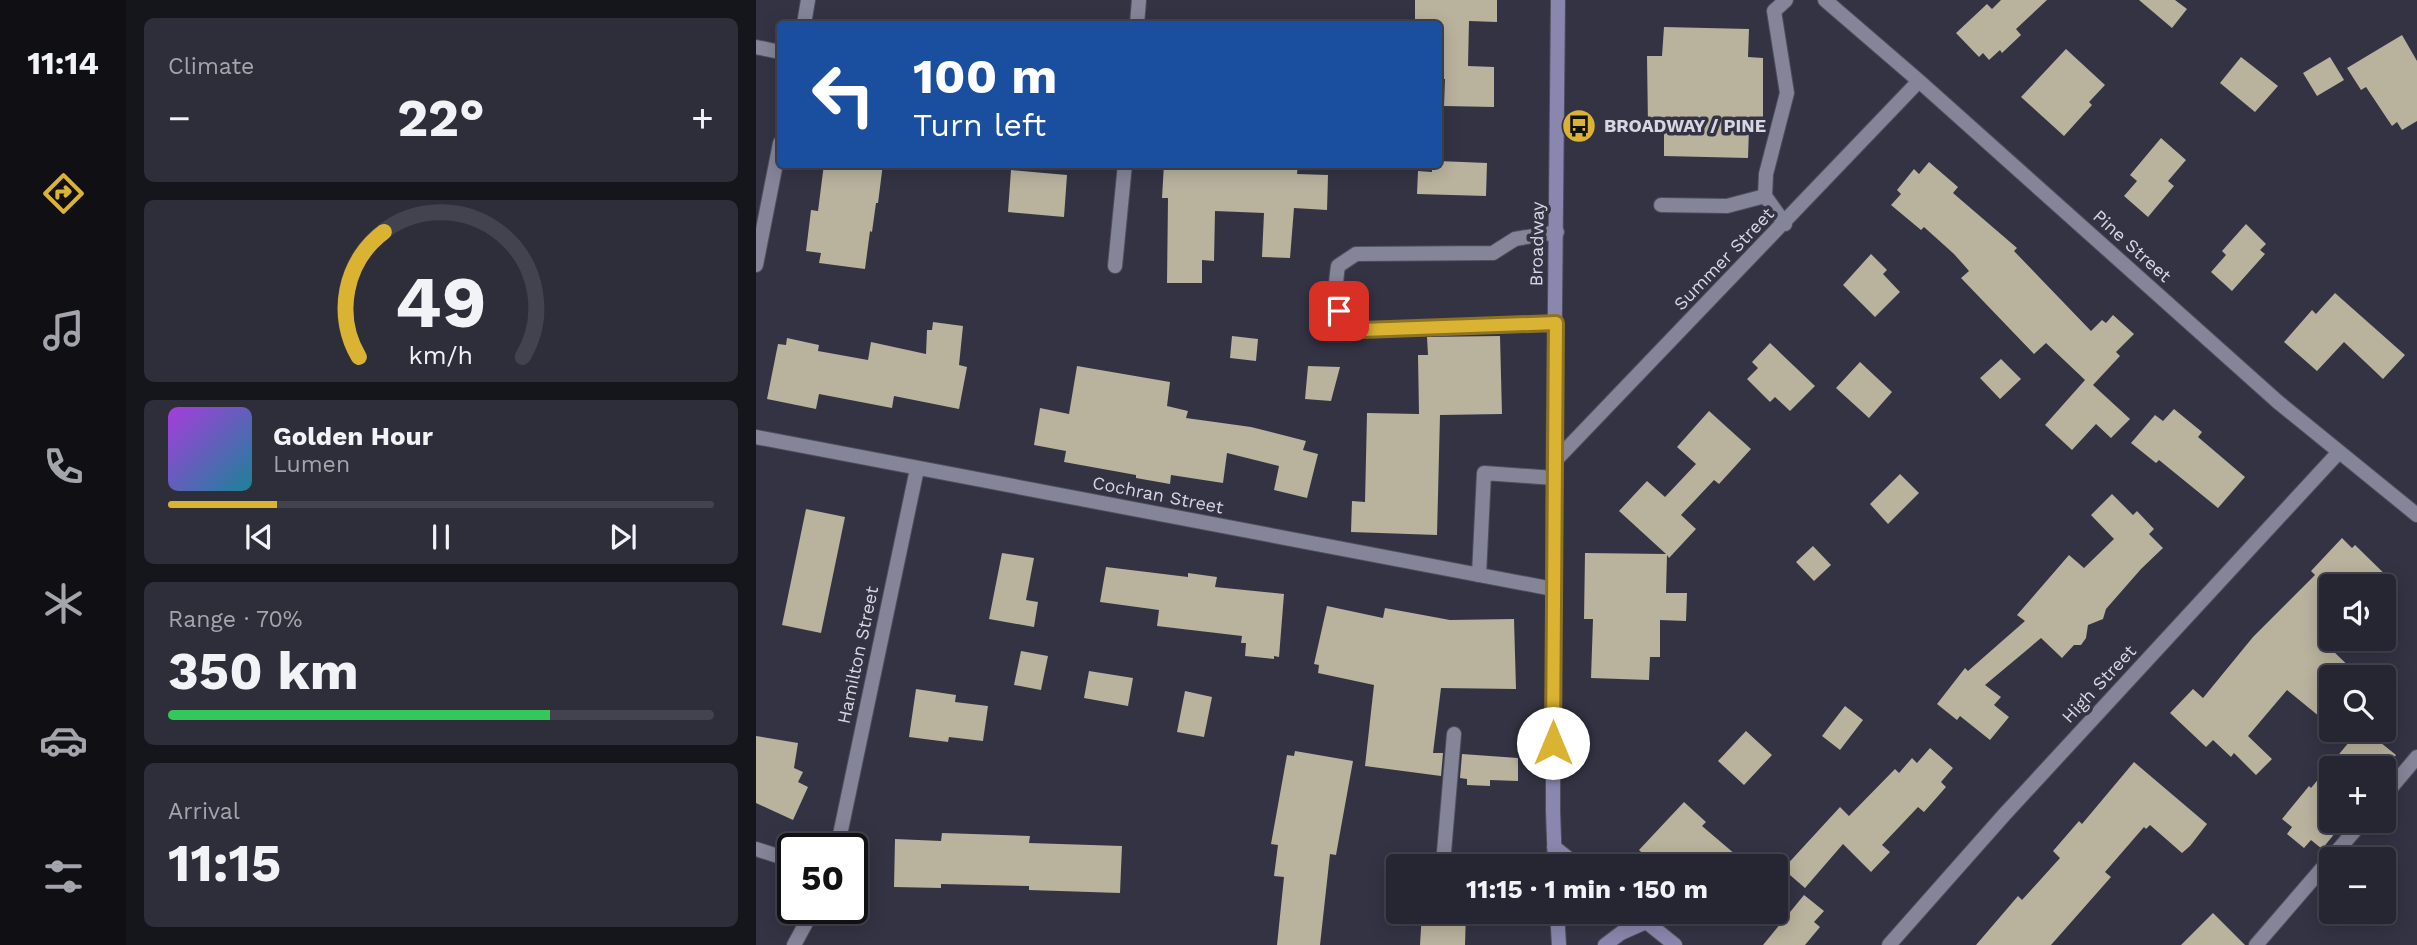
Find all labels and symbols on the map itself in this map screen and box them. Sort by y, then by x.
bus stop icon: BROADWAY / PINE [1560,107,1598,145]
place label: BROADWAY / PINE [1604,115,1766,136]
street label: Broadway [1525,201,1548,287]
street label: Summer Street [1669,203,1778,314]
street label: Pine Street [2089,205,2176,286]
pin [1309,281,1369,341]
street label: Cochran Street [1091,472,1226,518]
street label: Hamilton Street [833,584,882,726]
street label: High Street [2057,640,2140,727]
position arrow [1516,706,1590,780]
speed limit sign: 50 [777,833,868,924]

